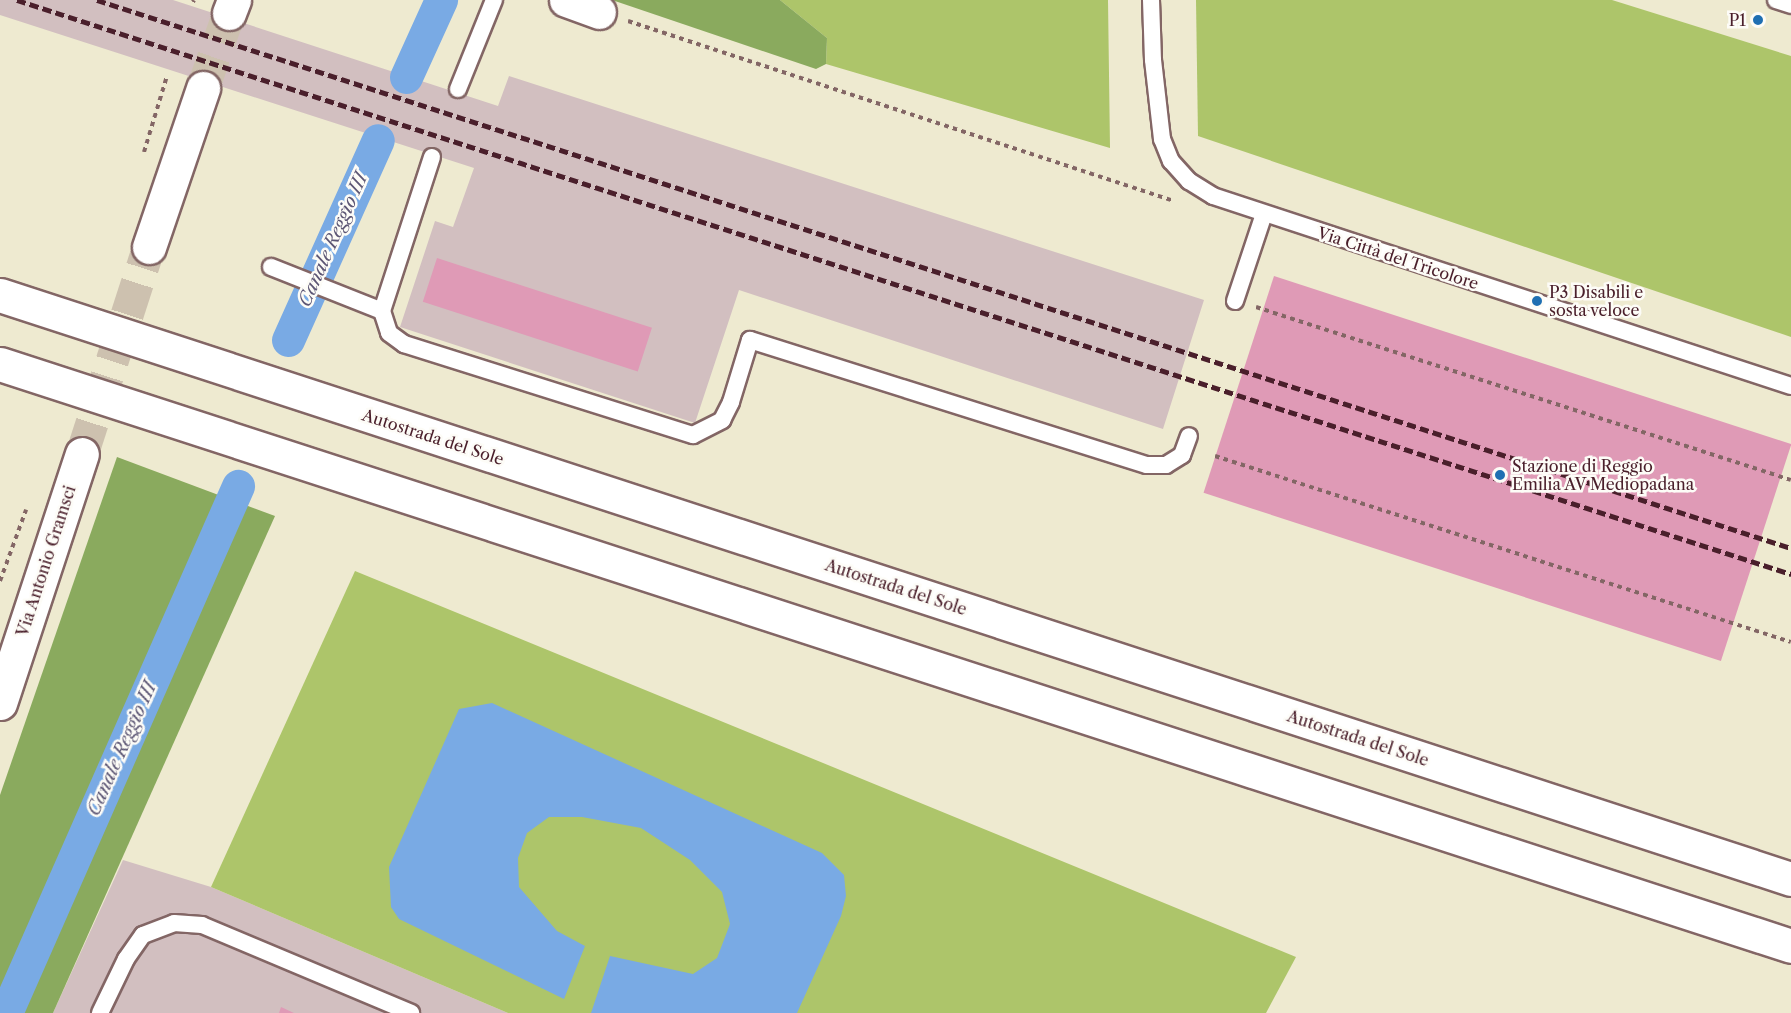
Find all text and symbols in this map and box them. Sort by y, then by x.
place label: P1 [1729,10,1746,30]
marker: P1 [1751,13,1765,27]
water label: Canale Reggio III [294,170,372,310]
street label: Via Città del Tricolore [1315,223,1481,293]
place label: P3 Disabili e sosta veloce [1549,282,1643,320]
marker: P3 Disabili e sosta veloce [1530,294,1544,308]
street label: Autostrada del Sole [360,405,506,469]
place label: Stazione di Reggio Emilia AV Mediopadana [1512,456,1696,494]
marker: Stazione di Reggio Emilia AV Mediopadana [1493,468,1507,482]
street label: Via Antonio Gramsci [12,483,80,639]
street label: Autostrada del Sole [823,555,969,619]
water label: Canale Reggio III [83,679,161,819]
street label: Autostrada del Sole [1285,706,1431,770]

